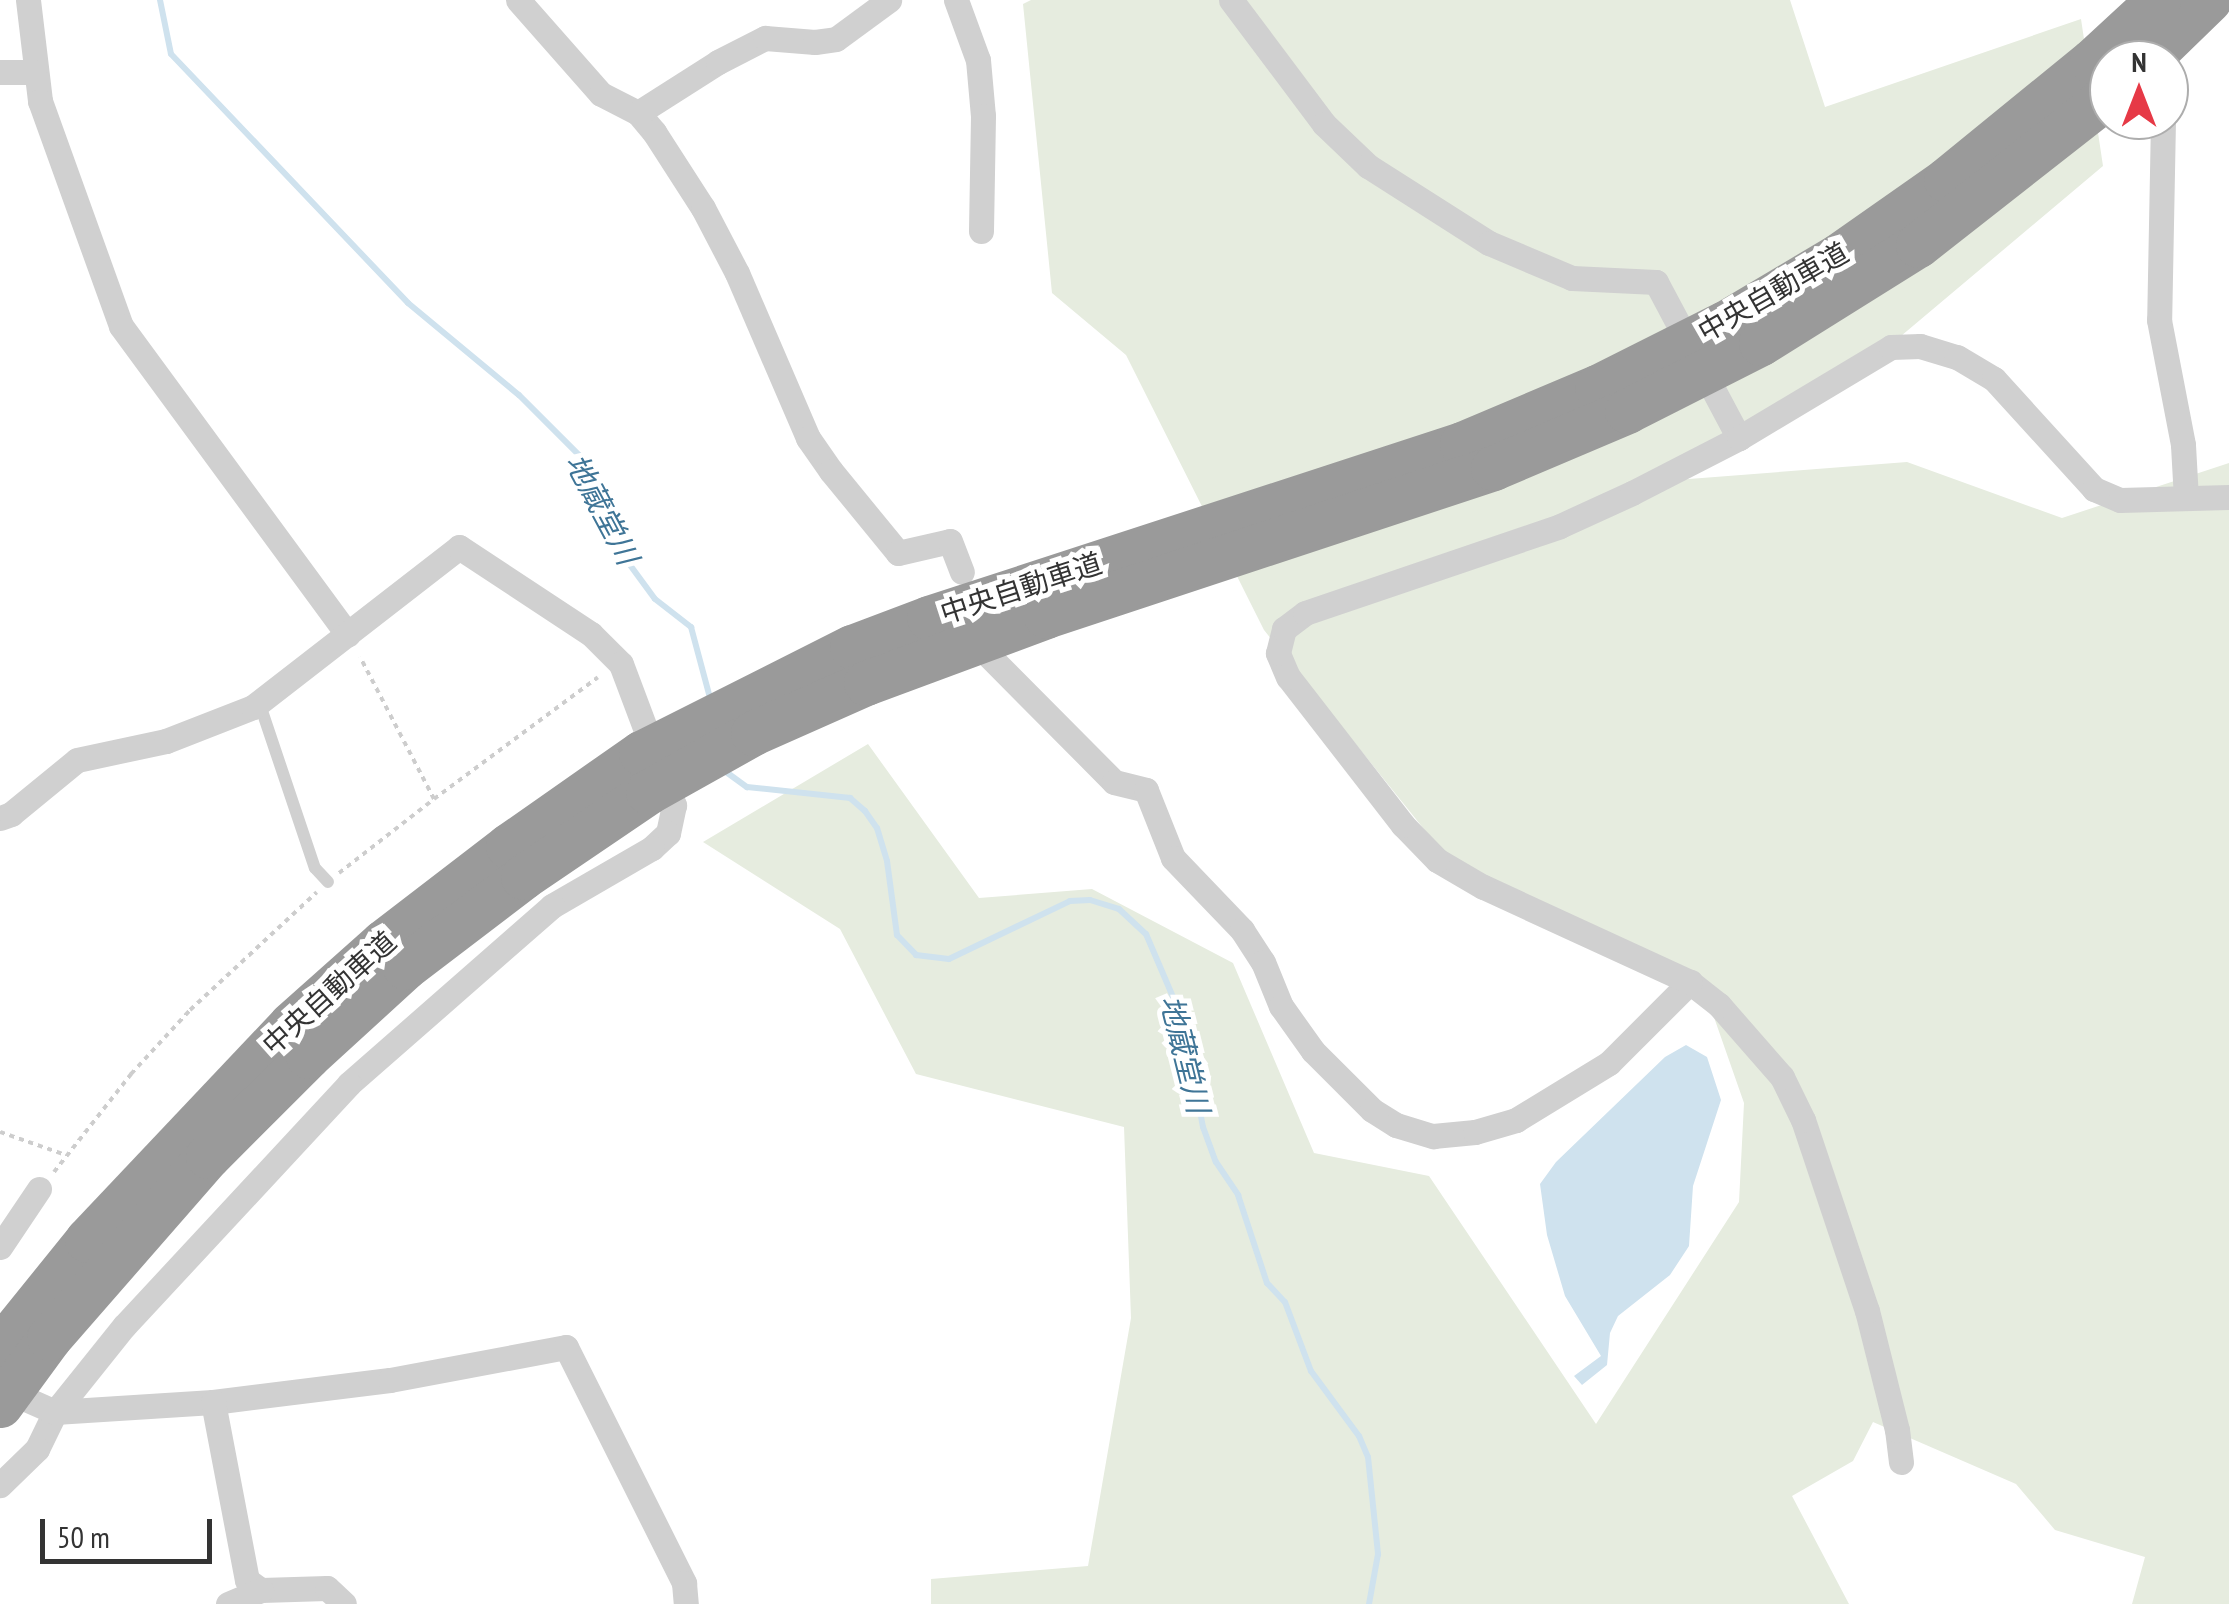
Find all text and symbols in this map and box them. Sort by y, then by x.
north arrow [2089,40,2189,140]
text: N [2131,43,2147,80]
street label: 中央自動車道 [1692,235,1854,349]
water label: 地蔵堂川 [558,448,646,570]
street label: 中央自動車道 [936,546,1106,630]
street label: 中央自動車道 [255,924,403,1062]
water label: 地蔵堂川 [1153,991,1217,1117]
scale bar [45,1499,218,1561]
text: 50 m [57,1517,110,1556]

